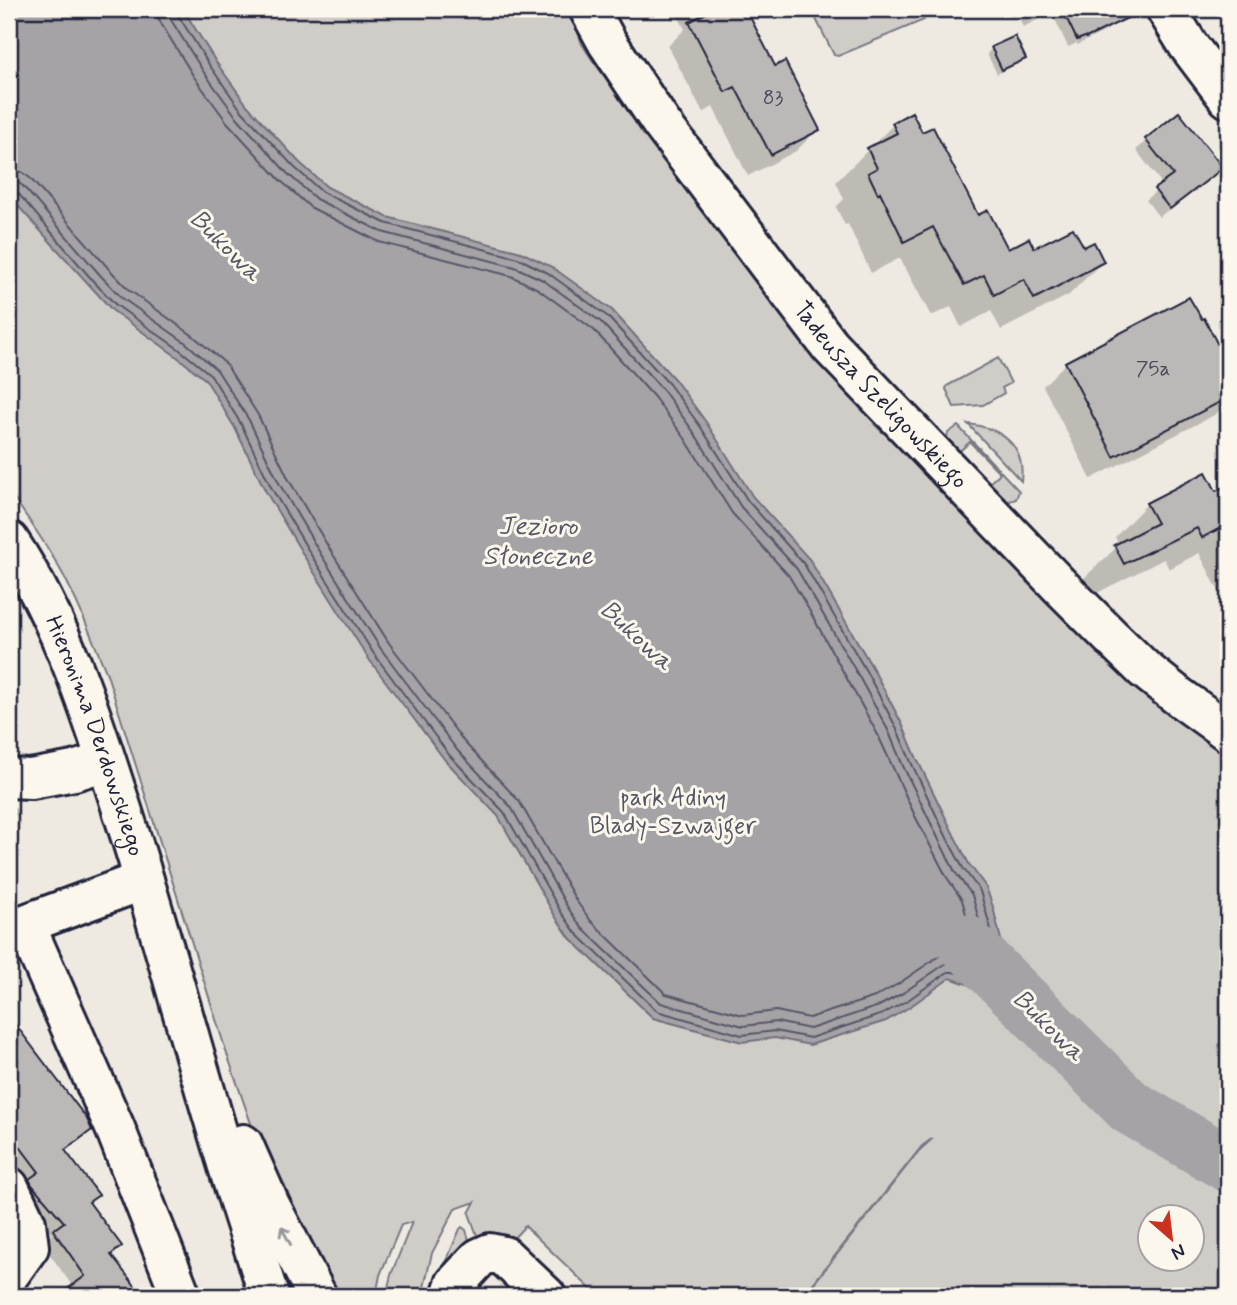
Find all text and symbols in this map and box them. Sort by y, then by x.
house number: 83 [763,84,783,112]
water label: Bukowa [182,203,269,290]
street label: Tadeusza Szeligowskiego [786,295,975,496]
house number: 75a [1136,355,1170,383]
water label: Jezioro Słoneczne [483,510,594,574]
water label: Bukowa [592,593,681,680]
street label: Hieronima Derdowskiego [37,611,151,860]
park label: park Adiny Blady-Szwajger [590,783,757,845]
water label: Bukowa [1005,983,1092,1070]
north arrow [1136,1204,1206,1274]
one-way arrow [279,1226,293,1246]
text: N [1167,1238,1190,1266]

